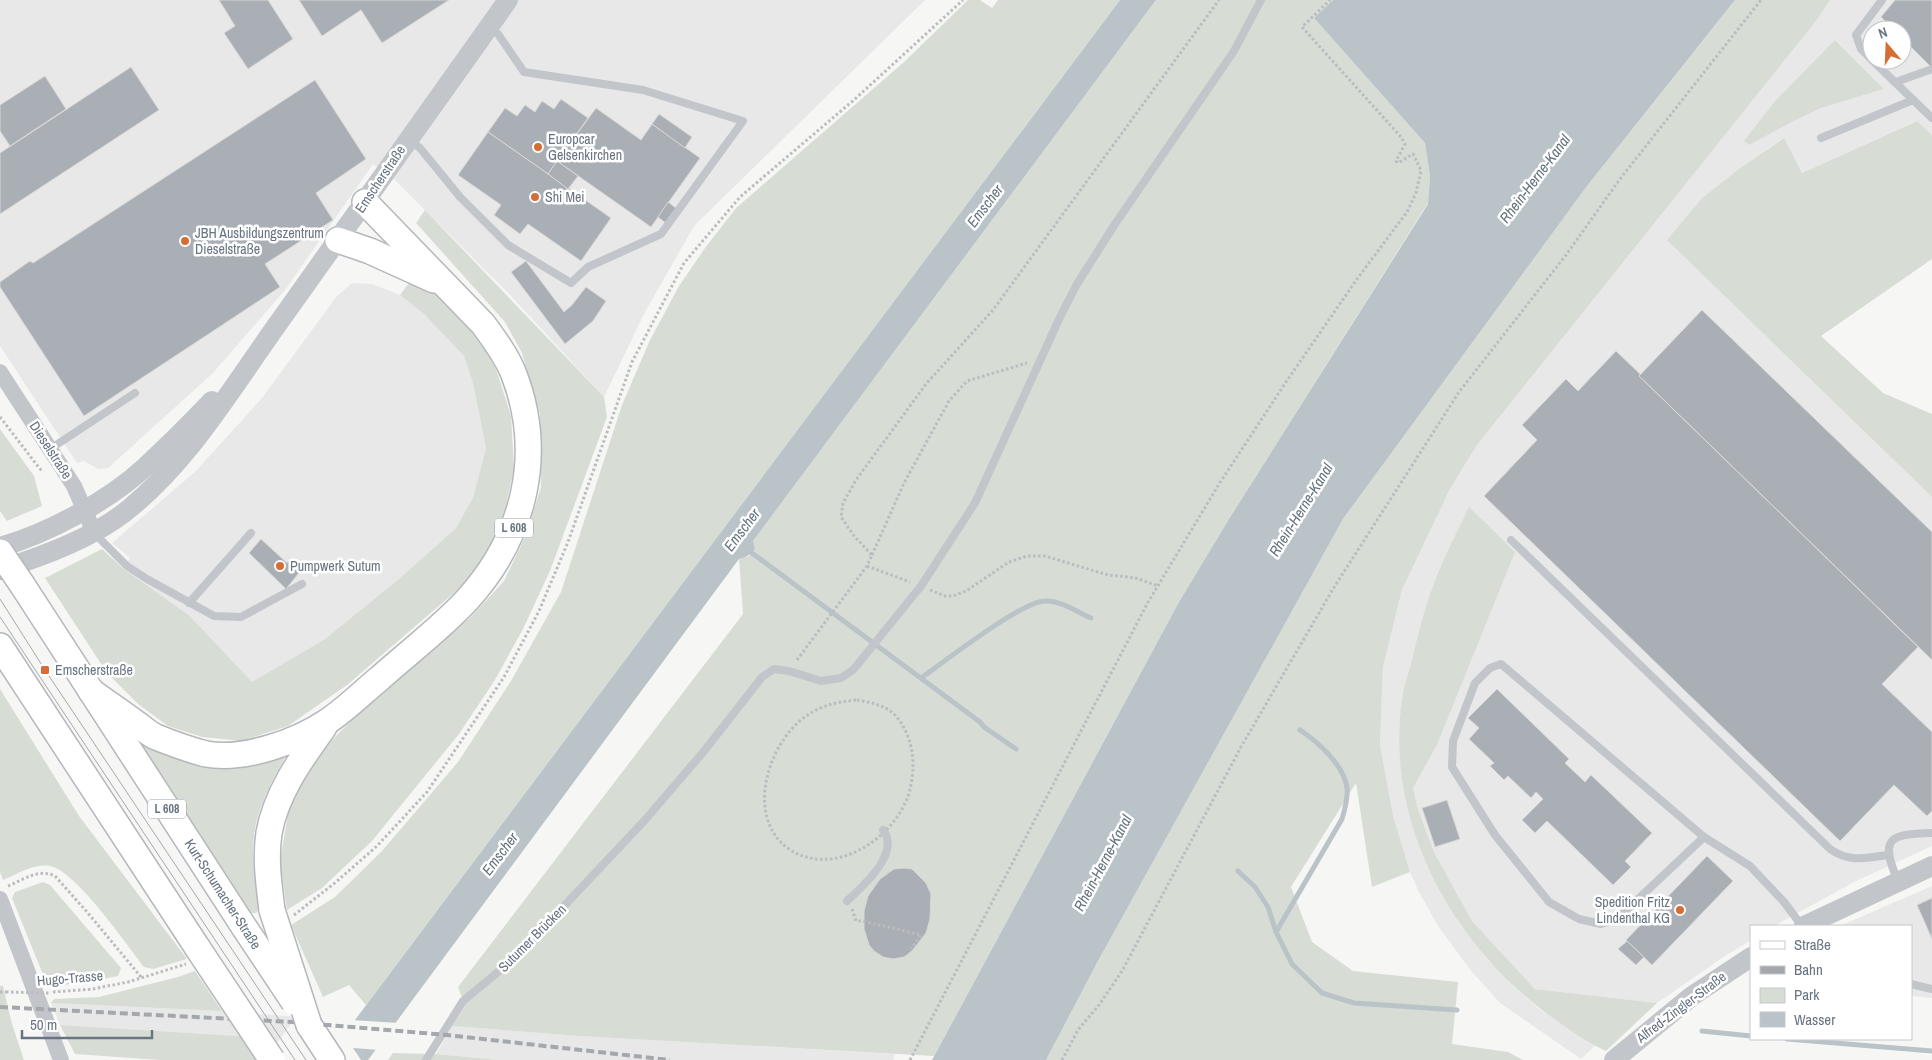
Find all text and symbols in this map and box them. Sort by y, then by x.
north arrow [1862,20,1912,70]
text: N [1876,23,1890,43]
place label: Europcar Gelsenkirchen [548,130,622,164]
water label: Rhein-Herne-Kanal [1494,130,1575,227]
marker: Europcar Gelsenkirchen [532,141,544,153]
street label: Emscherstraße [351,142,409,216]
water label: Emscher [962,179,1008,231]
place label: Shi Mei [545,188,585,206]
marker: Shi Mei [529,191,541,203]
place label: JBH Ausbildungszentrum Dieselstraße [195,224,324,258]
marker: JBH Ausbildungszentrum Dieselstraße [179,235,191,247]
street label: Dieselstraße [26,418,76,482]
water label: Rhein-Herne-Kanal [1264,459,1338,560]
water label: Emscher [719,503,765,555]
road number: L 608 [495,518,533,538]
place label: Pumpwerk Sutum [290,557,381,575]
marker: Pumpwerk Sutum [274,560,286,572]
place label: Emscherstraße [55,661,133,679]
marker: Emscherstraße [39,664,51,676]
road number: L 608 [148,800,186,819]
water label: Rhein-Herne-Kanal [1068,811,1137,914]
water label: Emscher [477,827,523,879]
street label: Kurt-Schumacher-Straße [181,836,265,952]
place label: Spedition Fritz Lindenthal KG [1595,893,1670,927]
street label: Sutumer Brücken [494,900,570,976]
marker: Spedition Fritz Lindenthal KG [1674,904,1686,916]
legend [1750,925,1912,1040]
text: Straße [1794,934,1831,955]
text: Bahn [1794,959,1823,980]
street label: Hugo-Trasse [36,966,104,990]
street label: Alfred-Zingler-Straße [1632,967,1729,1047]
text: Park [1794,984,1820,1005]
scale bar [22,1008,152,1040]
text: Wasser [1794,1009,1835,1030]
text: 50 m [30,1014,57,1035]

